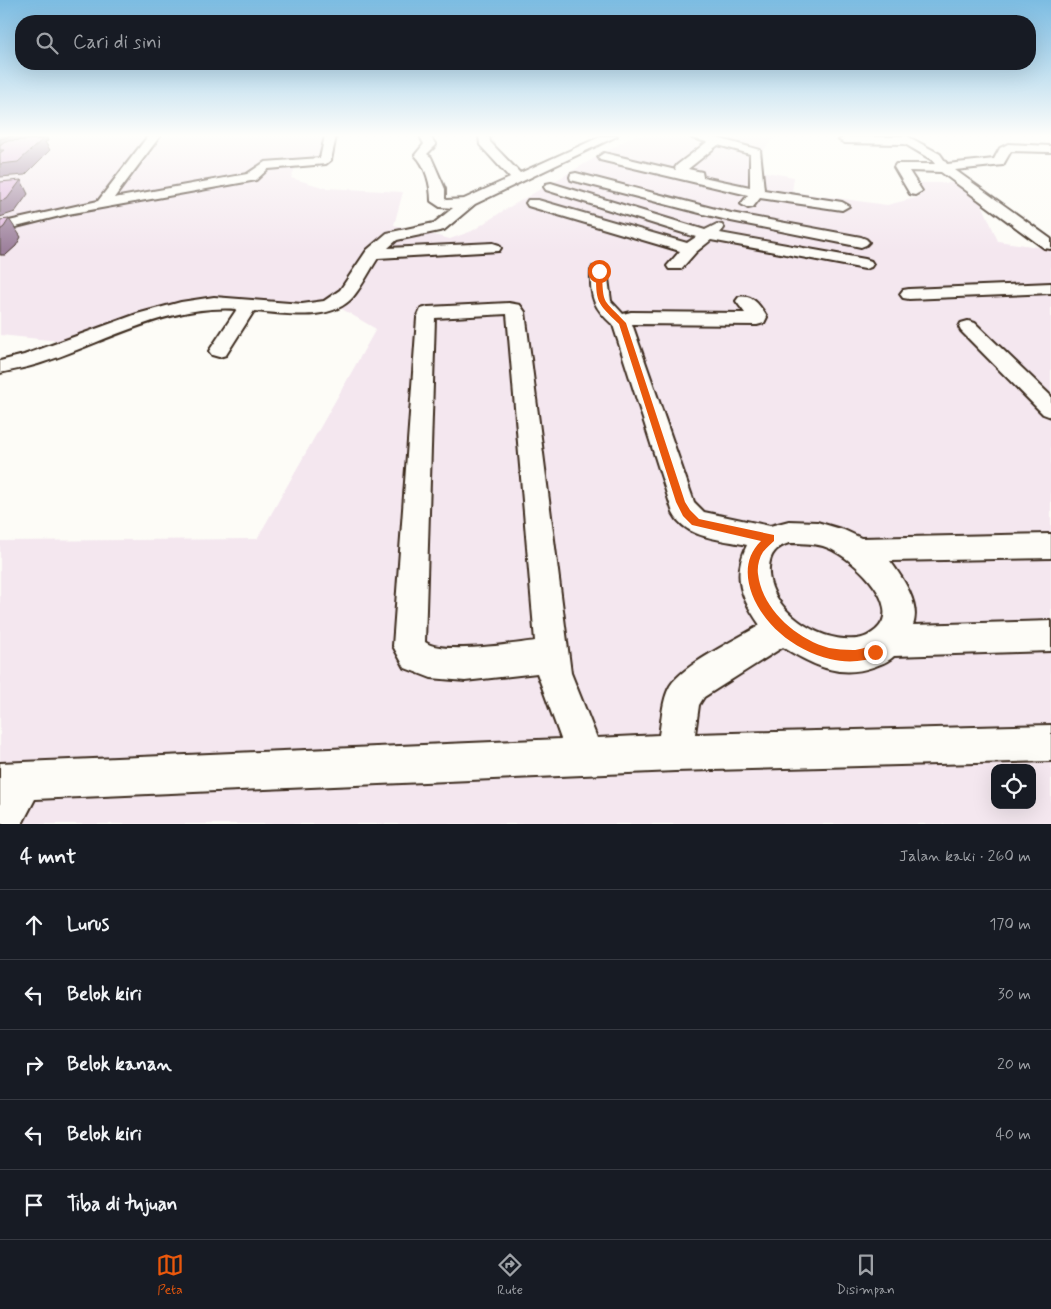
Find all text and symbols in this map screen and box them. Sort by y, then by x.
search box [15,15,1036,70]
icon: search [33,29,61,57]
text: Cari di sini [73,30,161,55]
route start [588,260,611,283]
route end [864,641,887,664]
map controls [991,764,1036,809]
button: locate [991,764,1036,809]
text: 4 mnt [20,843,76,871]
text: Jalan kaki · 260 m [899,846,1031,867]
icon: ahead [20,911,48,939]
text: Lurus [67,912,109,937]
text: 170 m [989,914,1031,935]
icon: left [20,981,48,1009]
text: Belok kiri [67,982,142,1007]
text: 30 m [998,984,1031,1005]
icon: right [20,1051,48,1079]
text: Belok kanan [67,1052,172,1077]
text: 20 m [997,1054,1031,1075]
icon: left [20,1121,48,1149]
text: Belok kiri [67,1122,142,1147]
text: 40 m [995,1124,1031,1145]
icon: arrive [20,1191,48,1219]
text: Tiba di tujuan [67,1192,178,1217]
tab: Peta [156,1251,184,1299]
tab: Rute [496,1251,524,1299]
tab: Disimpan [836,1251,895,1299]

